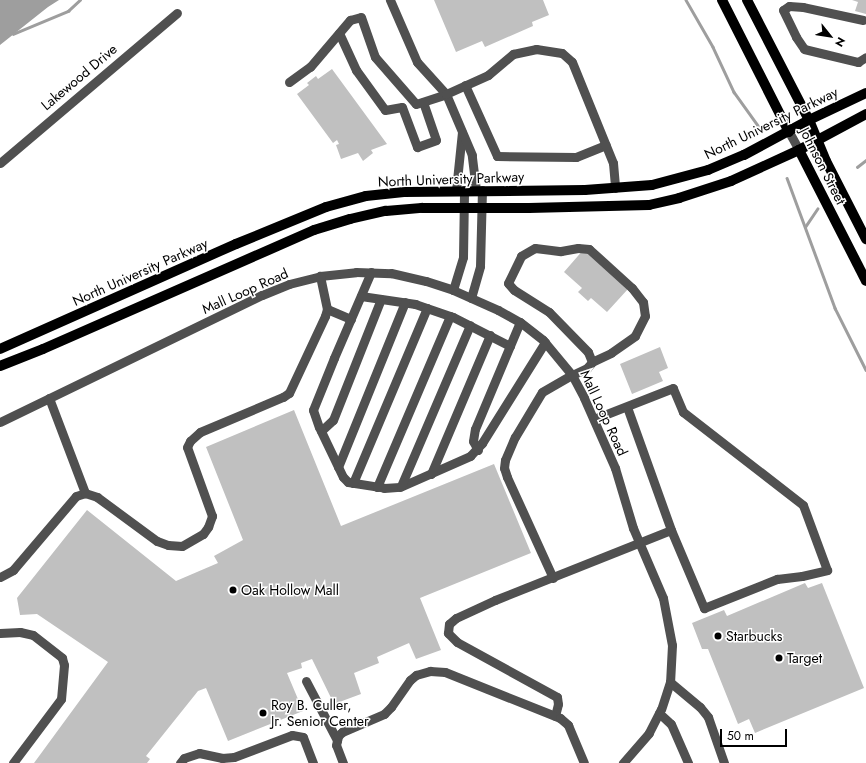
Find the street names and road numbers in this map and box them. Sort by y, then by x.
street label: Lakewood Drive [38,40,120,114]
street label: North University Parkway [702,83,840,163]
street label: Johnson Street [796,125,850,207]
street label: North University Parkway [378,168,524,190]
street label: North University Parkway [70,235,210,309]
street label: Mall Loop Road [199,264,291,318]
street label: Mall Loop Road [577,367,631,459]

